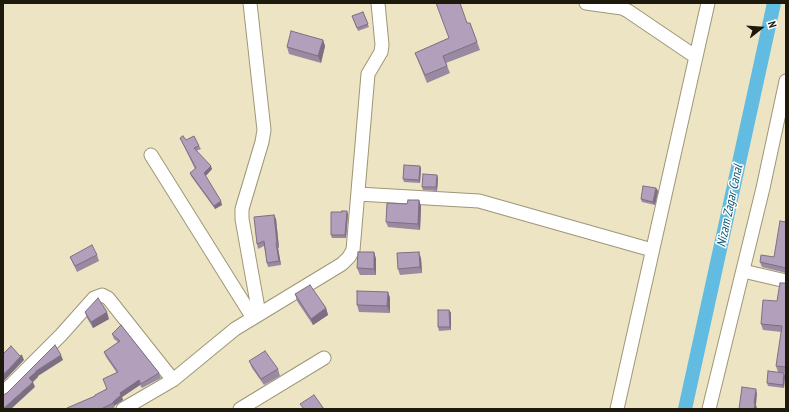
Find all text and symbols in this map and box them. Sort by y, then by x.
north arrow [741,8,781,48]
text: N [765,20,780,29]
water label: Nizam Zagar Canal [714,163,746,249]

